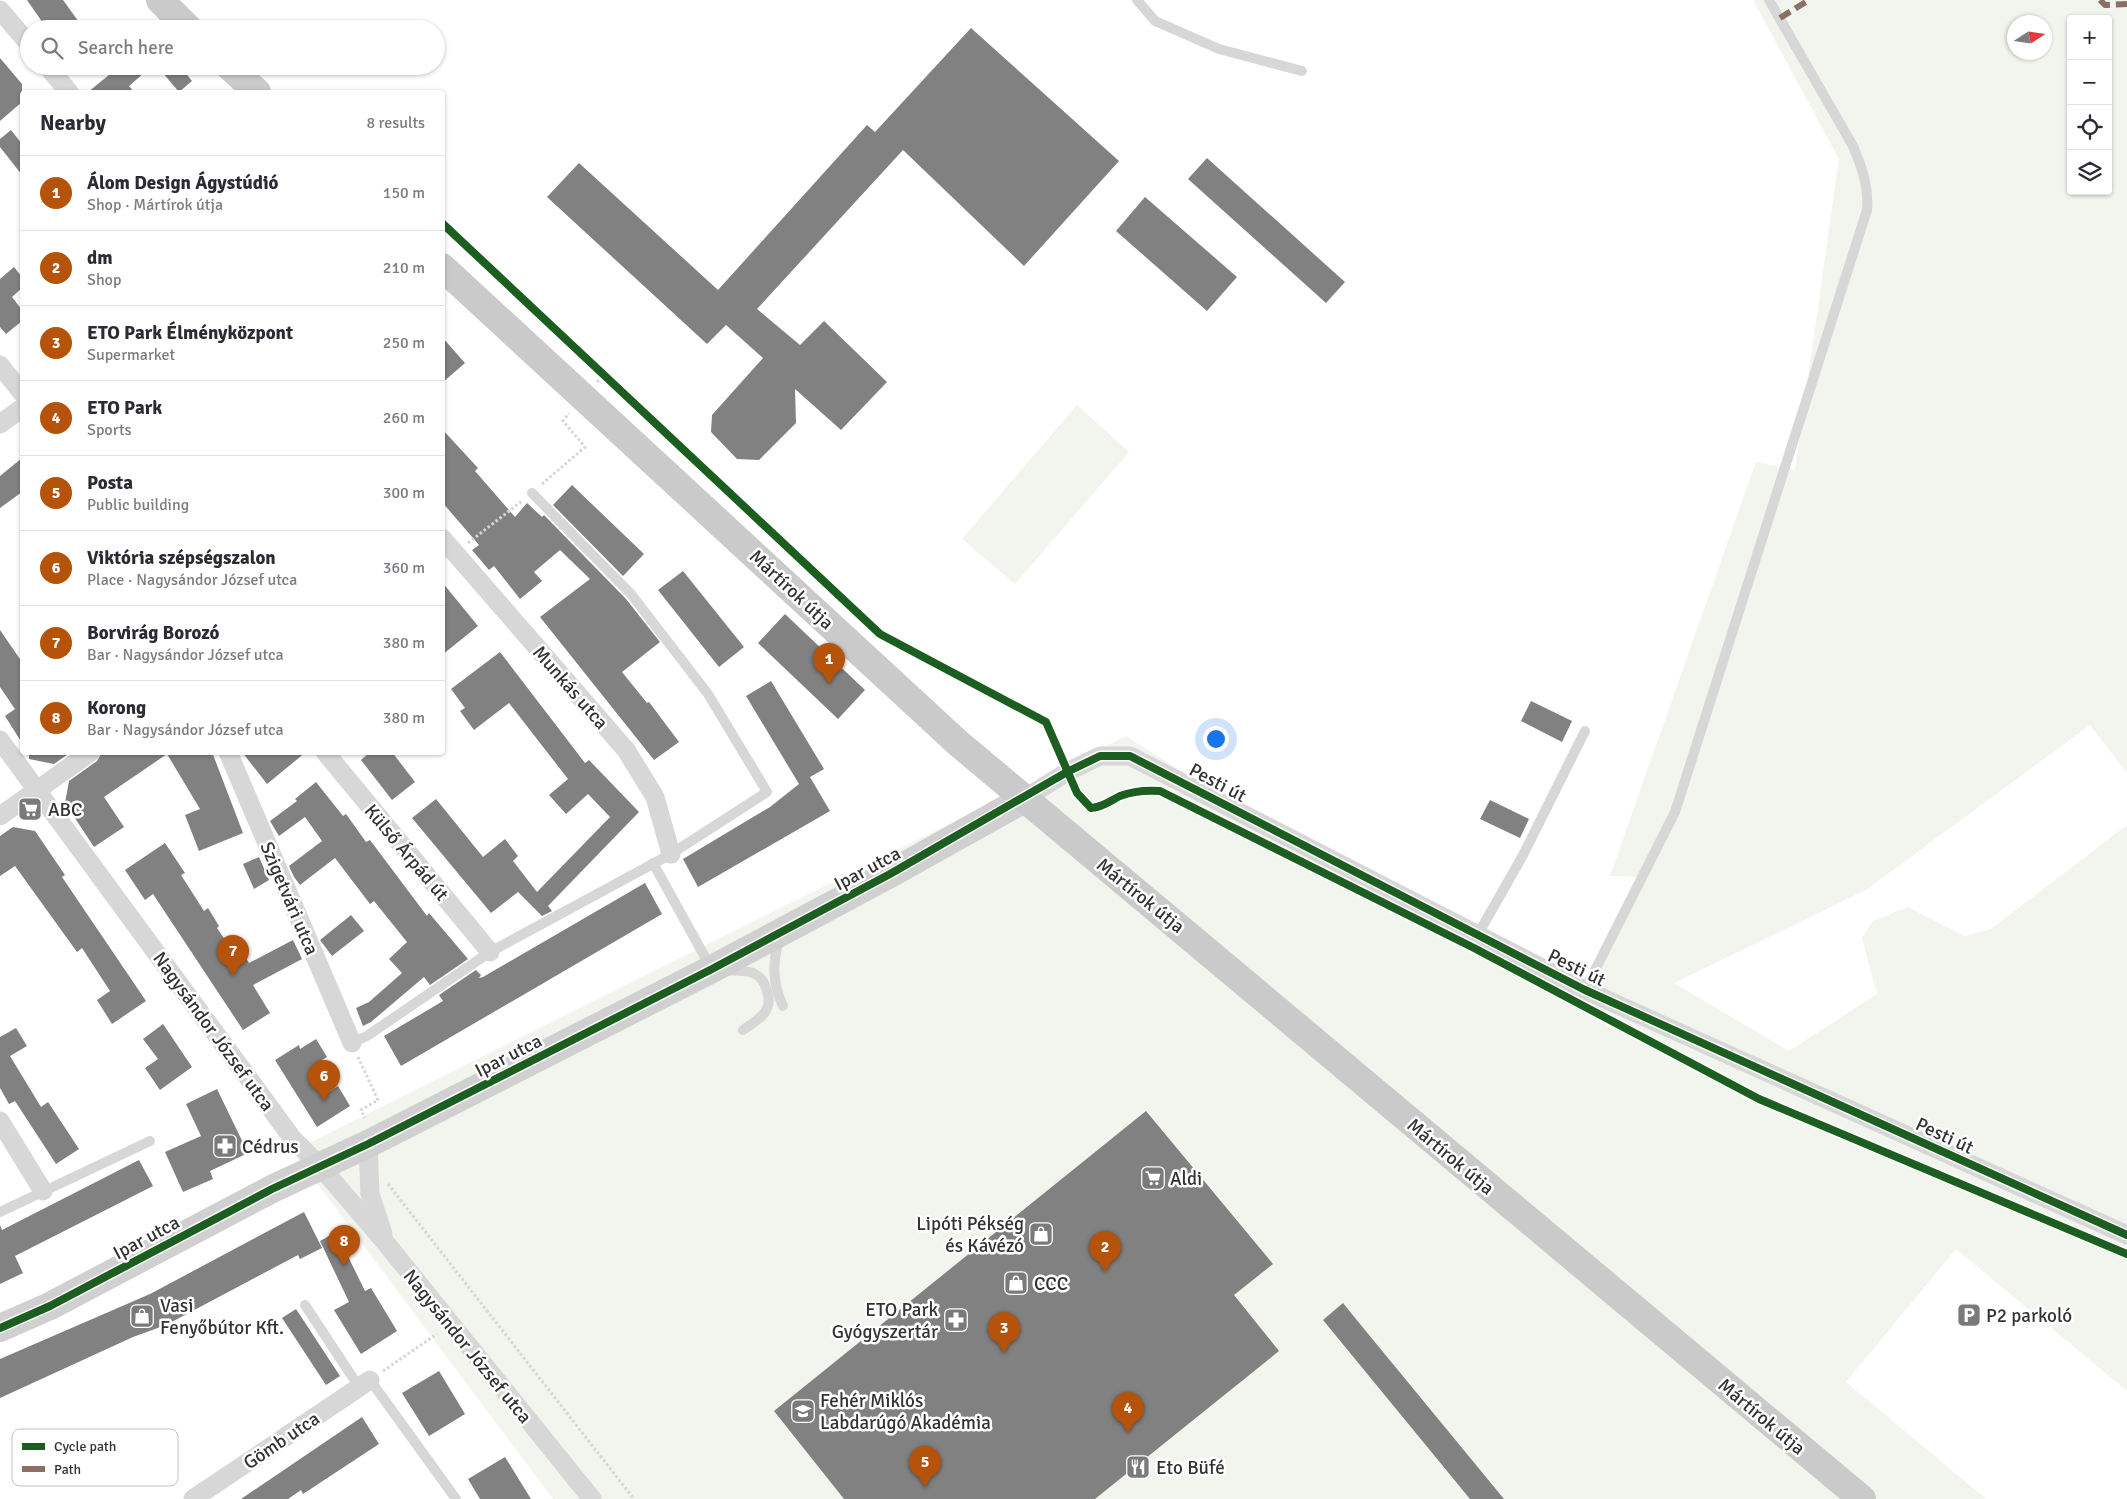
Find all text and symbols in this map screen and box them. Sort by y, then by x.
north arrow [2007,15,2052,60]
map controls [2067,15,2112,195]
button: + [2067,15,2112,60]
search box [20,20,445,75]
icon: search [38,34,66,62]
text: Search here [78,36,174,60]
button: − [2067,60,2112,105]
button: locate [2067,105,2112,150]
text: Nearby [40,110,106,136]
text: 8 results [366,113,425,133]
button: layers [2067,150,2112,195]
text: Álom Design Ágystúdió [87,171,279,195]
text: 1 [52,183,60,203]
text: 150 m [383,183,425,203]
text: Shop · Mártírok útja [87,195,223,215]
text: dm [87,246,113,270]
text: 2 [52,258,60,278]
text: 210 m [383,258,425,278]
text: Shop [87,270,121,290]
text: ETO Park Élményközpont [87,321,293,345]
text: 3 [52,333,60,353]
text: 250 m [383,333,425,353]
text: Supermarket [87,345,175,365]
text: ETO Park [87,396,162,420]
text: 4 [52,408,60,428]
text: 260 m [383,408,425,428]
text: Sports [87,420,132,440]
text: Posta [87,471,133,495]
text: 5 [52,483,60,503]
text: 300 m [383,483,425,503]
text: Public building [87,495,189,515]
street label: Mártírok útja [744,545,838,635]
text: Viktória szépségszalon [87,546,276,570]
text: 6 [52,558,60,578]
text: 360 m [383,558,425,578]
text: Place · Nagysándor József utca [87,570,297,590]
text: Borvirág Borozó [87,621,220,645]
text: 7 [52,633,60,653]
text: 380 m [383,633,425,653]
street label: Munkás utca [527,641,613,734]
pin: 1 [813,643,845,684]
text: Bar · Nagysándor József utca [87,645,284,665]
text: Korong [87,696,146,720]
text: 8 [52,708,60,728]
text: 380 m [383,708,425,728]
text: Bar · Nagysándor József utca [87,720,284,740]
your location [1203,726,1229,752]
street label: Pesti út [1185,758,1251,808]
supermarket icon: ABC [17,796,43,822]
place label: ABC [48,798,82,822]
street label: Külső Árpád út [359,799,454,906]
street label: Szigetvári utca [254,838,324,959]
street label: Ipar utca [830,841,905,896]
street label: Mártírok útja [1091,853,1189,939]
pin: 7 [217,935,249,976]
street label: Pesti út [1544,944,1610,992]
street label: Nagysándor József utca [147,947,279,1116]
street label: Ipar utca [471,1029,546,1083]
pin: 6 [308,1060,340,1101]
street label: Pesti út [1912,1112,1978,1160]
street label: Mártírok útja [1402,1113,1499,1200]
pharmacy icon: Cédrus [212,1133,238,1159]
place label: Cédrus [242,1135,299,1159]
supermarket icon: Aldi [1140,1165,1166,1191]
place label: Aldi [1170,1167,1202,1191]
street label: Ipar utca [109,1210,184,1265]
place label: Lipóti Pékség és Kávézó [916,1212,1024,1258]
shop icon: Lipóti Pékség és Kávézó [1028,1221,1054,1247]
pin: 8 [328,1225,360,1266]
pin: 2 [1089,1231,1121,1272]
street label: Nagysándor József utca [398,1265,537,1428]
shop icon: CCC [1003,1270,1029,1296]
place label: CCC [1034,1272,1068,1296]
place label: Vasi Fenyőbútor Kft. [160,1294,284,1340]
place label: ETO Park Gyógyszertár [832,1298,938,1344]
parking icon: P2 parkoló [1956,1302,1982,1328]
shop icon: Vasi Fenyőbútor Kft. [129,1303,155,1329]
place label: P2 parkoló [1986,1304,2072,1328]
pharmacy icon: ETO Park Gyógyszertár [943,1307,969,1333]
pin: 3 [988,1312,1020,1353]
street label: Mártírok útja [1713,1373,1810,1460]
place label: Fehér Miklós Labdarúgó Akadémia [820,1389,991,1435]
pin: 4 [1112,1392,1144,1433]
school or university icon: Fehér Miklós Labdarúgó Akadémia [790,1398,816,1424]
street label: Gömb utca [239,1407,324,1475]
legend [12,1429,178,1486]
text: Cycle path [54,1438,116,1455]
pin: 5 [909,1446,941,1487]
restaurant icon: Eto Büfé [1125,1454,1151,1480]
place label: Eto Büfé [1156,1456,1225,1480]
text: Path [54,1461,81,1478]

